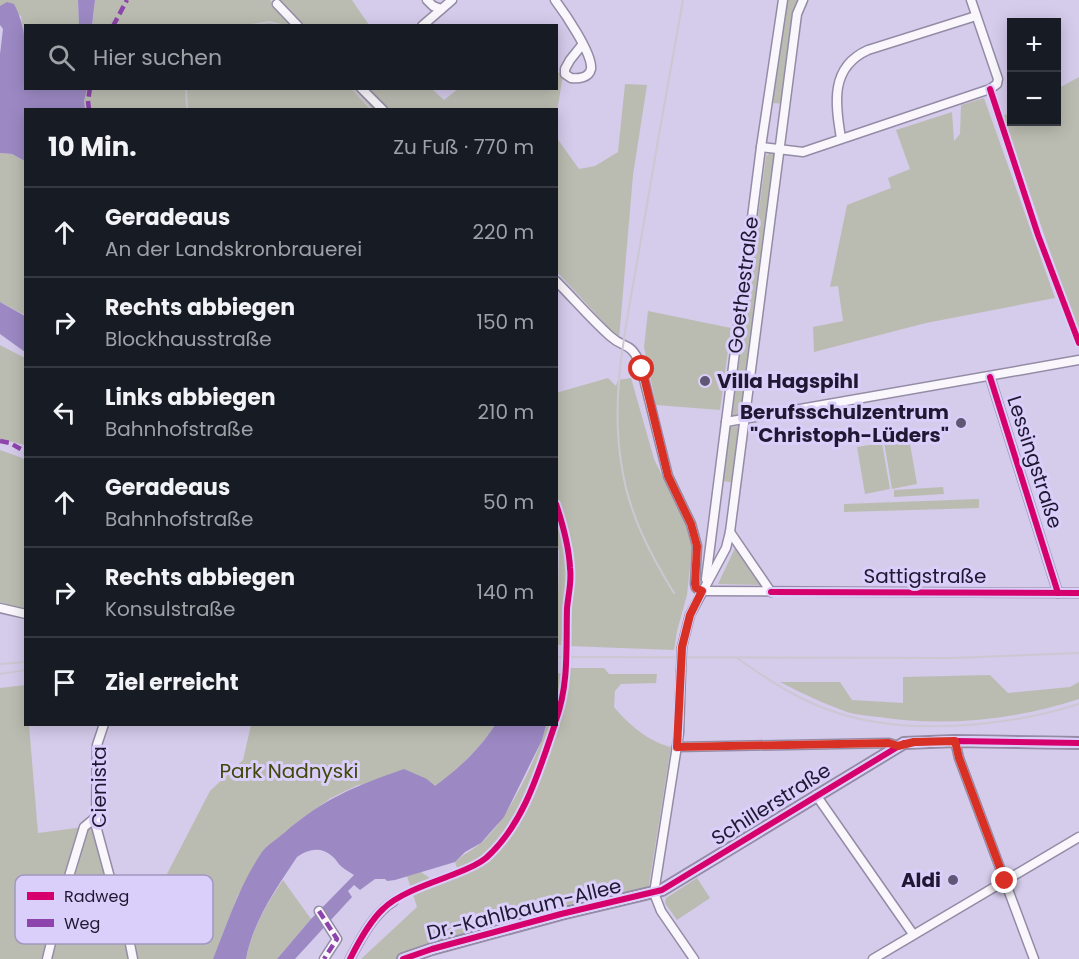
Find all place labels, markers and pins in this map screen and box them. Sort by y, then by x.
place label: Villa Hagspihl [717,367,859,395]
marker: Villa Hagspihl [698,374,712,388]
place label: Berufsschulzentrum "Christoph-Lüders" [740,398,949,449]
marker: Berufsschulzentrum "Christoph-Lüders" [954,416,968,430]
place label: Aldi [901,866,941,894]
marker: Aldi [946,873,960,887]

